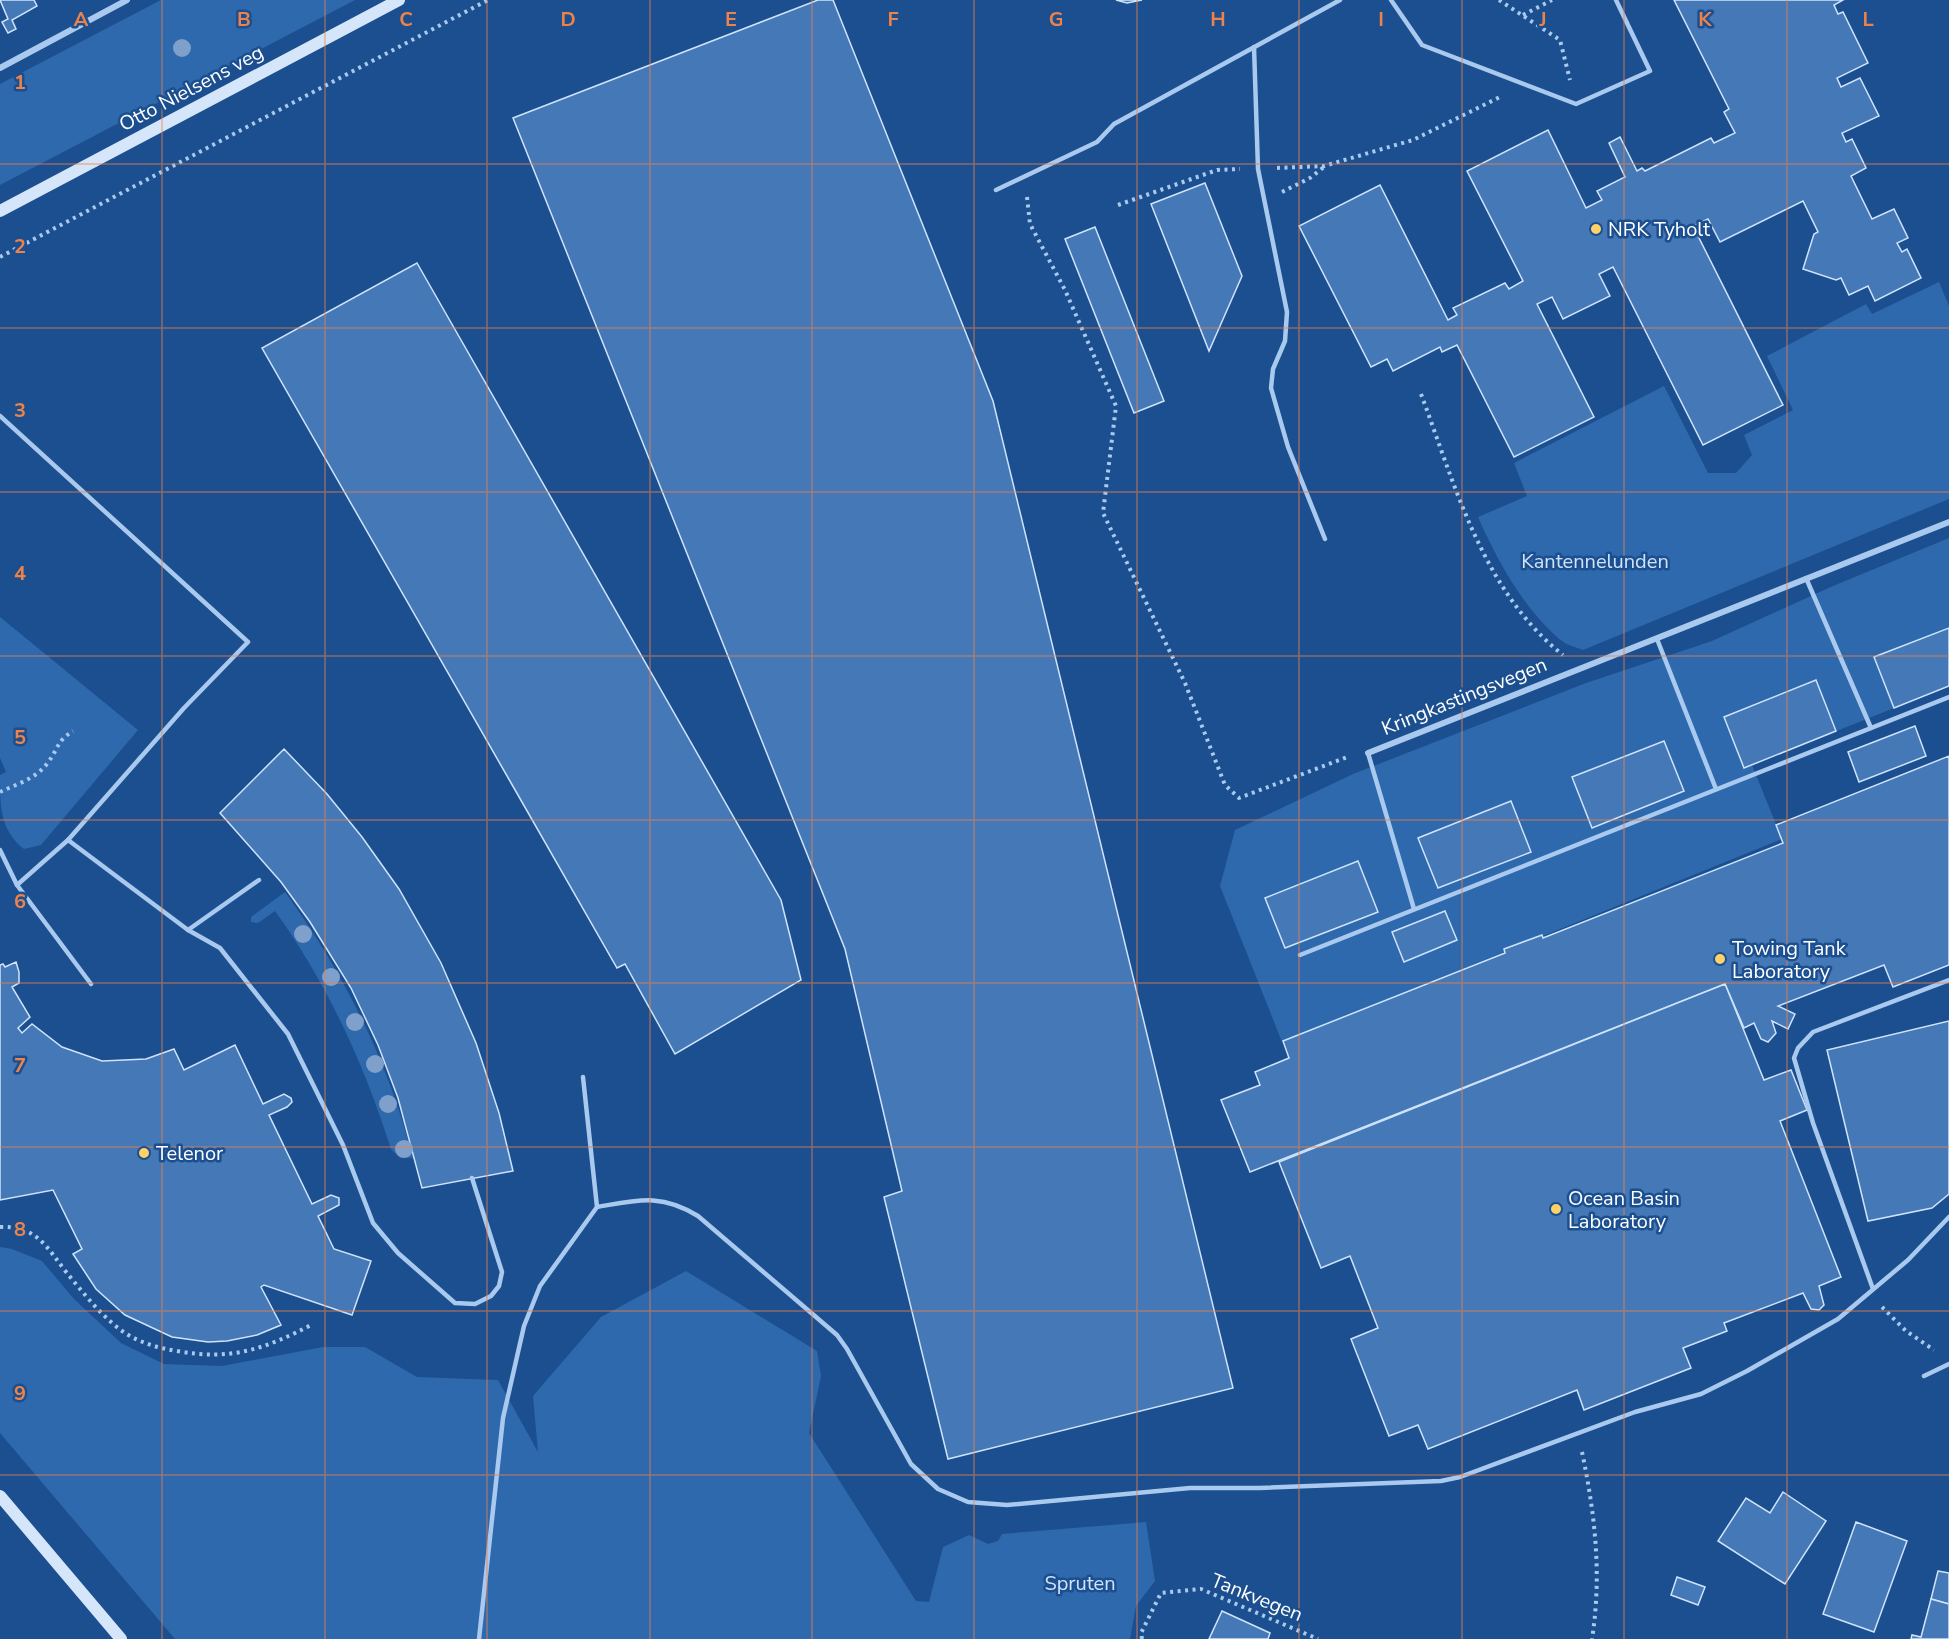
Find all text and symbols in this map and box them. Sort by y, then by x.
text: A [74,6,89,33]
text: B [237,6,251,33]
text: C [399,6,413,33]
text: D [560,6,576,33]
text: E [725,6,737,33]
text: F [887,6,899,33]
text: G [1049,6,1063,33]
text: H [1210,6,1226,33]
text: I [1378,6,1384,33]
text: J [1538,6,1547,33]
text: K [1698,6,1712,33]
text: L [1862,6,1874,33]
street label: Otto Nielsens veg [114,39,268,138]
text: 1 [14,69,26,96]
place label: NRK Tyholt [1608,216,1711,243]
marker: NRK Tyholt [1589,222,1603,236]
text: 2 [14,233,26,260]
text: 3 [14,397,26,424]
park label: Kantennelunden [1521,548,1669,575]
text: 4 [14,560,26,587]
street label: Kringkastingsvegen [1378,651,1551,742]
text: 5 [14,724,26,751]
text: 6 [14,888,26,915]
place label: Towing Tank Laboratory [1732,935,1847,985]
marker: Towing Tank Laboratory [1713,952,1727,966]
text: 7 [14,1052,26,1079]
place label: Telenor [156,1140,223,1167]
marker: Telenor [137,1146,151,1160]
place label: Ocean Basin Laboratory [1568,1185,1680,1235]
marker: Ocean Basin Laboratory [1549,1202,1563,1216]
text: 8 [14,1216,26,1243]
text: 9 [14,1380,26,1407]
street label: Tankvegen [1207,1567,1307,1628]
park label: Spruten [1044,1570,1116,1597]

